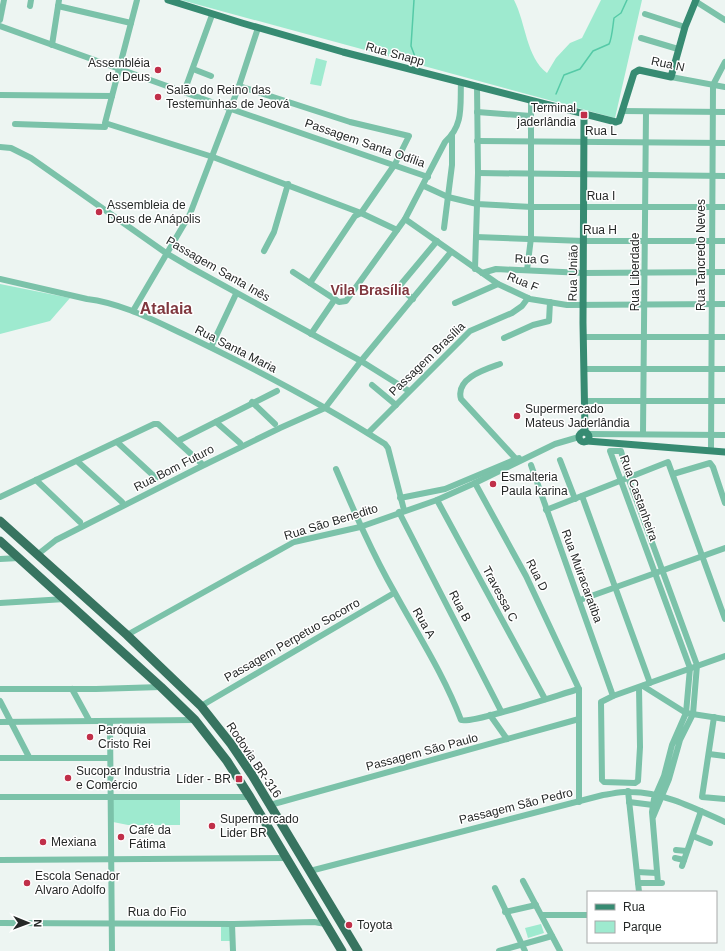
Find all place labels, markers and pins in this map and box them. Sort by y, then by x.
place label: Assembléia de Deus [88,56,150,84]
marker: Assembléia de Deus [153,65,163,75]
place label: Salão do Reino das Testemunhas de Jeová [166,83,290,111]
marker: Salão do Reino das Testemunhas de Jeová [153,92,163,102]
place label: Terminal jaderlândia [516,101,576,129]
marker: Terminal jaderlândia [579,110,589,120]
place label: Assembleia de Deus de Anápolis [107,198,200,226]
marker: Assembleia de Deus de Anápolis [94,207,104,217]
place label: Supermercado Mateus Jaderlândia [525,402,630,430]
marker: Supermercado Mateus Jaderlândia [512,411,522,421]
place label: Esmalteria Paula karina [501,470,568,498]
marker: Esmalteria Paula karina [488,479,498,489]
place label: Paróquia Cristo Rei [98,723,151,751]
marker: Paróquia Cristo Rei [85,732,95,742]
place label: Sucopar Industria e Comércio [76,764,170,792]
place label: Líder - BR [176,772,231,786]
marker: Sucopar Industria e Comércio [63,773,73,783]
marker: Líder - BR [234,774,244,784]
place label: Supermercado Lider BR [220,812,299,840]
marker: Supermercado Lider BR [207,821,217,831]
place label: Café da Fátima [129,823,171,851]
marker: Café da Fátima [116,832,126,842]
place label: Mexiana [51,835,97,849]
marker: Mexiana [38,837,48,847]
place label: Escola Senador Alvaro Adolfo [35,869,120,897]
marker: Escola Senador Alvaro Adolfo [22,878,32,888]
place label: Toyota [357,918,393,932]
marker: Toyota [344,920,354,930]

